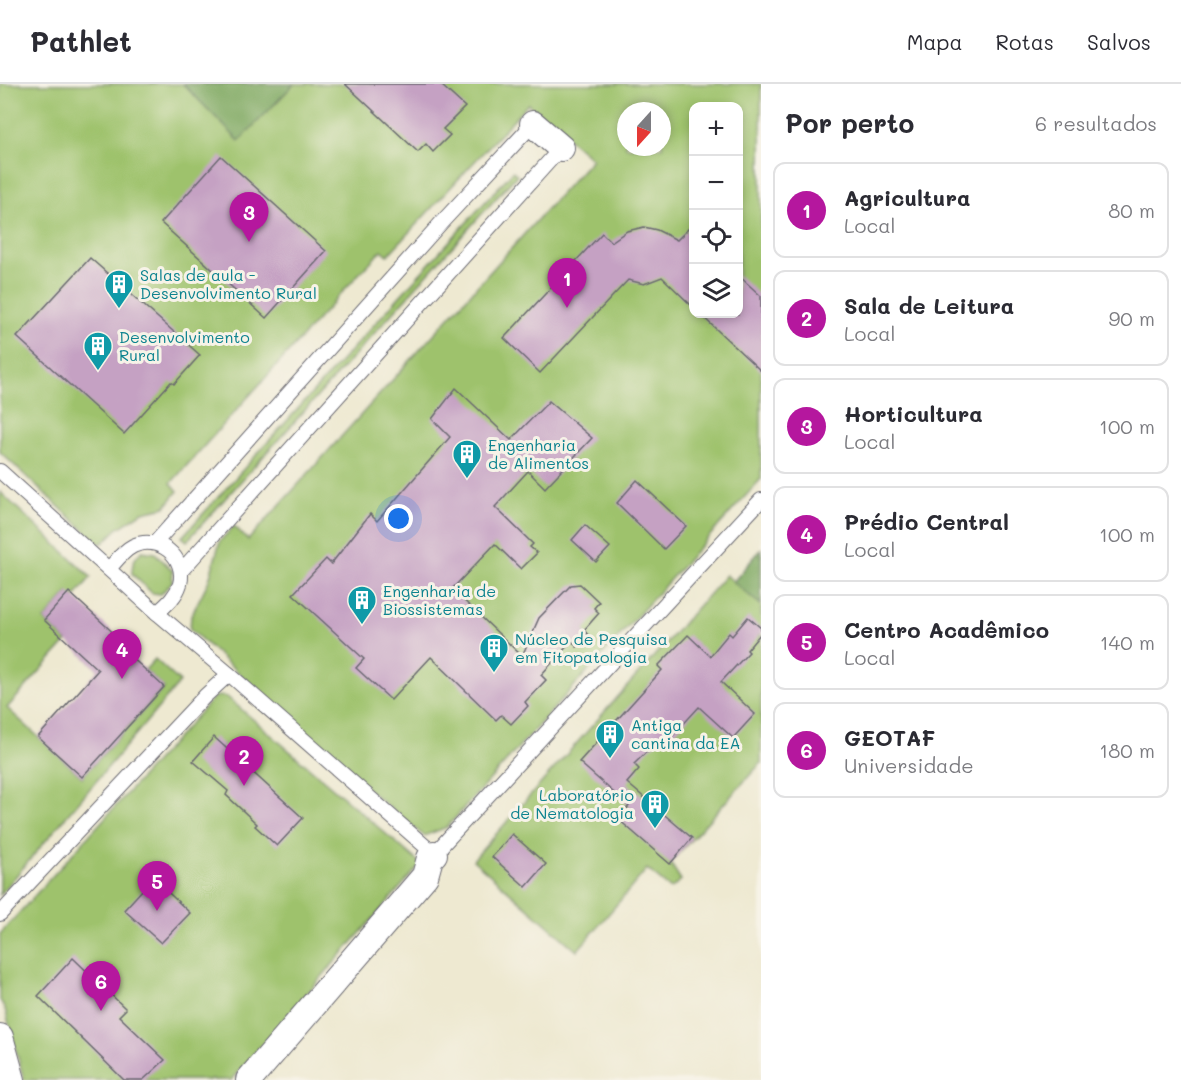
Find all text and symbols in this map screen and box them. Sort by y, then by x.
text: Pathlet [30,23,132,59]
text: Mapa [907,28,963,55]
text: Rotas [996,28,1054,55]
text: Salvos [1087,28,1151,55]
north arrow [617,102,671,156]
map controls [689,102,743,318]
button: + [689,102,743,156]
text: Por perto [785,106,914,140]
text: 6 resultados [1035,110,1157,136]
button: − [689,156,743,210]
text: Agricultura [844,183,970,212]
pin: 3 [230,192,268,242]
text: 1 [802,197,811,223]
text: 80 m [1108,197,1155,223]
button: locate [689,210,743,264]
text: Local [844,212,896,238]
pin: 1 [548,258,586,308]
place label: Salas de aula - Desenvolvimento Rural [140,264,317,303]
button: layers [689,264,743,318]
building icon: Salas de aula - Desenvolvimento Rural [103,268,135,310]
text: Sala de Leitura [844,291,1014,320]
text: 2 [801,305,812,331]
text: 90 m [1109,305,1155,331]
text: Local [844,320,896,346]
place label: Desenvolvimento Rural [119,326,250,365]
building icon: Desenvolvimento Rural [82,330,114,372]
text: Horticultura [844,399,983,428]
text: 3 [801,413,813,439]
text: 100 m [1099,413,1155,439]
text: Local [844,428,896,454]
place label: Engenharia de Alimentos [488,434,589,473]
building icon: Engenharia de Alimentos [451,438,483,480]
your location [384,504,413,533]
text: Prédio Central [844,507,1009,536]
text: 4 [800,521,813,547]
text: 100 m [1099,521,1155,547]
text: Local [844,536,896,562]
place label: Engenharia de Biossistemas [383,580,496,619]
building icon: Engenharia de Biossistemas [346,584,378,626]
text: Centro Acadêmico [844,615,1049,644]
place label: Núcleo de Pesquisa em Fitopatologia [515,628,668,667]
text: 5 [801,629,812,655]
text: 140 m [1100,629,1155,655]
pin: 4 [102,630,142,679]
building icon: Núcleo de Pesquisa em Fitopatologia [478,632,510,674]
text: Local [844,644,896,670]
place label: Antiga cantina da EA [631,714,741,753]
building icon: Antiga cantina da EA [594,718,626,760]
text: GEOTAF [844,723,935,752]
pin: 2 [224,736,264,786]
text: 6 [800,737,813,763]
text: 180 m [1099,737,1155,763]
text: Universidade [844,752,974,778]
place label: Laboratório de Nematologia [510,784,634,823]
building icon: Laboratório de Nematologia [639,788,671,830]
pin: 5 [138,862,176,911]
pin: 6 [82,962,120,1011]

